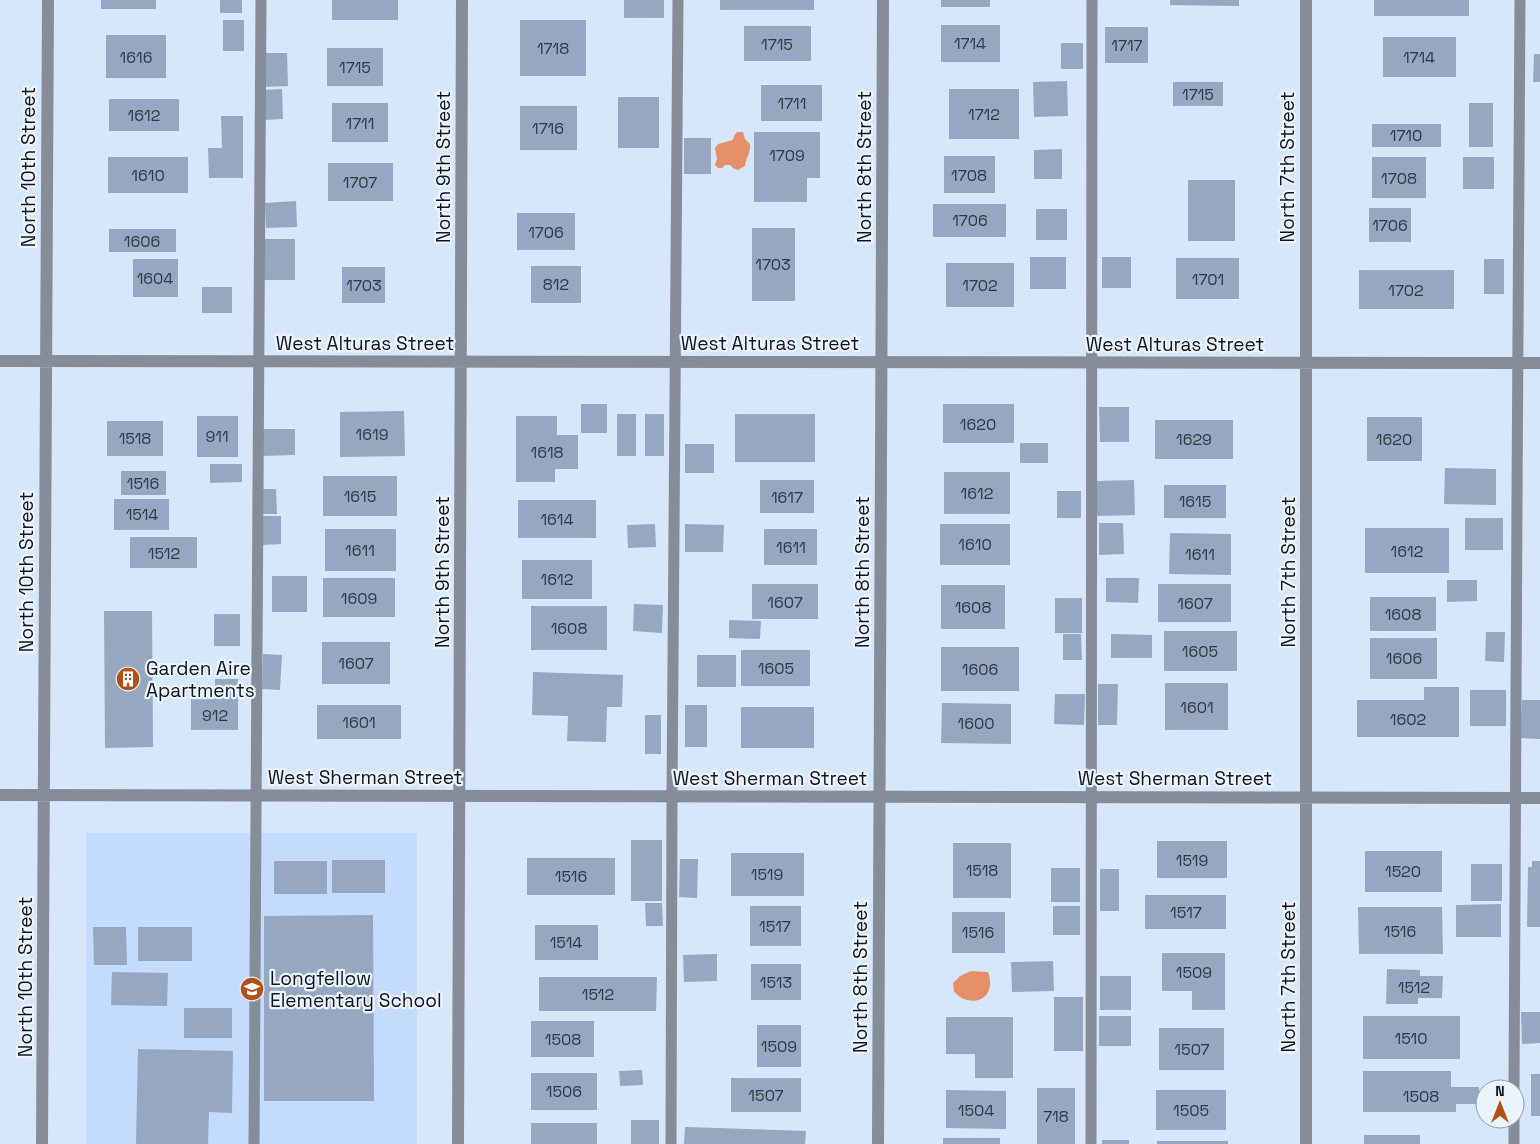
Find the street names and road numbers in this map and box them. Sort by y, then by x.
street label: North 10th Street [16,87,41,247]
street label: North 9th Street [431,91,456,243]
street label: North 8th Street [852,91,877,243]
street label: North 7th Street [1275,92,1300,242]
street label: West Alturas Street [276,331,454,356]
street label: West Alturas Street [681,331,859,356]
street label: West Alturas Street [1086,332,1264,357]
street label: North 10th Street [14,492,39,652]
street label: North 9th Street [430,496,455,648]
street label: North 8th Street [850,496,875,648]
street label: North 7th Street [1276,497,1301,647]
street label: West Sherman Street [268,765,462,790]
street label: West Sherman Street [673,766,867,791]
street label: West Sherman Street [1078,766,1272,791]
street label: North 10th Street [13,897,38,1057]
street label: North 8th Street [848,901,873,1053]
street label: North 7th Street [1276,902,1301,1052]

